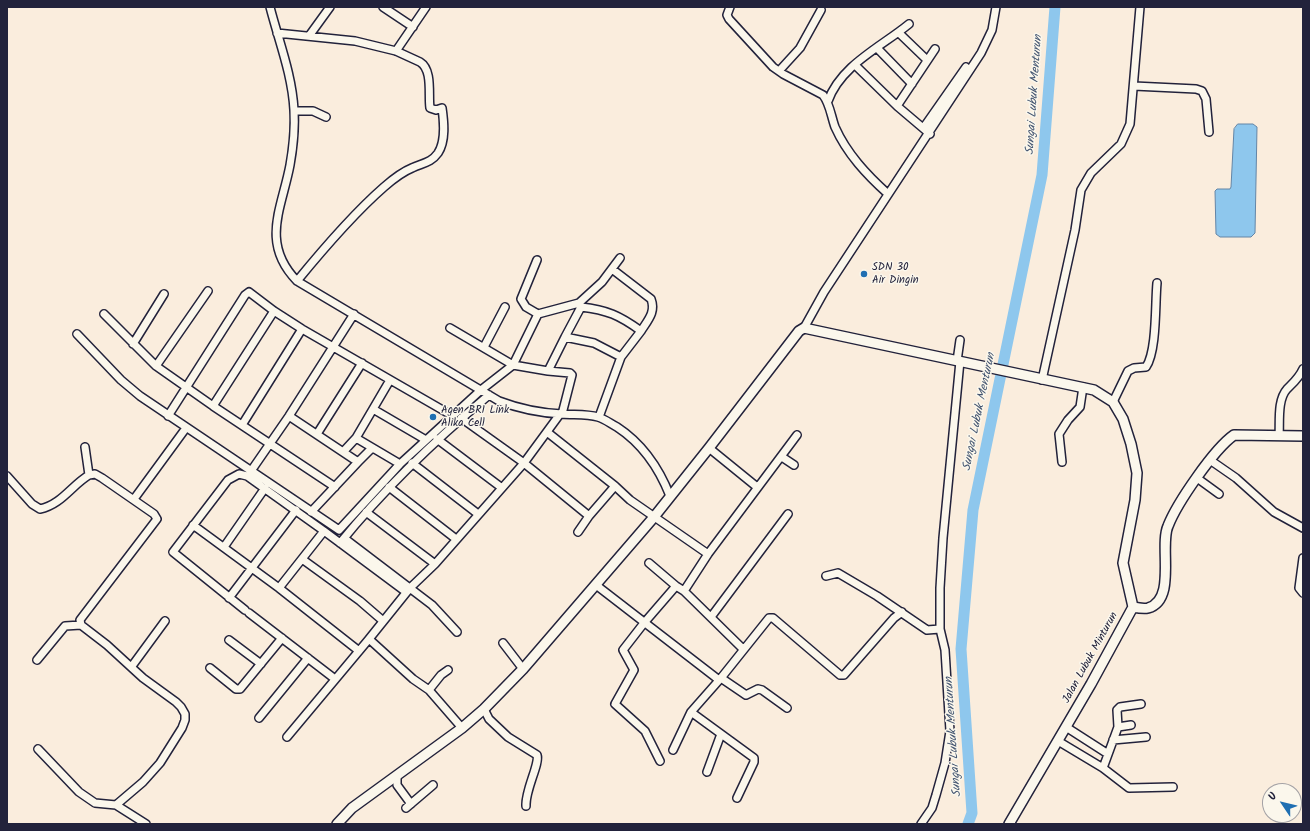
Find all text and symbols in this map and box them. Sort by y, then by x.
water label: Sungai Lubuk Menturun [1024,35,1046,155]
place label: SDN 30 Air Dingin [872,261,919,287]
marker: SDN 30 Air Dingin [859,269,869,279]
water label: Sungai Lubuk Menturun [960,352,1000,472]
place label: Agen BRI Link Alika Cell [441,404,509,430]
marker: Agen BRI Link Alika Cell [428,412,438,422]
street label: Jalan Lubuk Minturun [1061,610,1121,706]
water label: Sungai Lubuk Menturun [943,677,965,797]
north arrow [1262,783,1302,823]
text: U [1264,789,1282,805]

